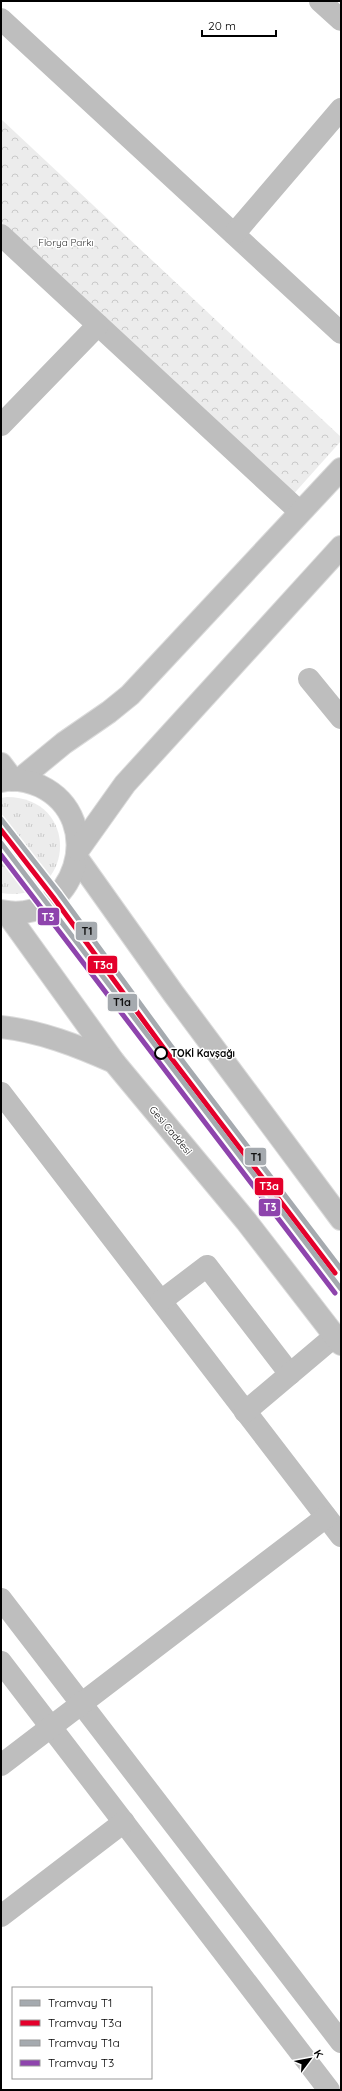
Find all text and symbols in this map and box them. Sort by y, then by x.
scale bar [202,12,276,38]
text: 20 m [208,18,236,33]
park label: Florya Parkı [38,236,94,249]
line badge: T3 [37,907,60,926]
text: T3 [42,910,54,924]
line badge: T1 [75,921,98,941]
text: T1 [81,924,93,938]
line badge: T3a [87,955,118,974]
text: T3a [93,958,113,972]
line badge: T1a [107,993,138,1012]
text: T1a [113,995,131,1009]
marker: TOKİ Kavşağı [154,1046,168,1060]
place label: TOKİ Kavşağı [171,1047,235,1060]
street label: Gesi Caddesi [147,1103,195,1157]
line badge: T1 [244,1147,267,1166]
text: T1 [250,1150,262,1164]
line badge: T3a [254,1177,284,1196]
text: T3a [259,1179,279,1193]
line badge: T3 [258,1198,281,1217]
text: T3 [264,1200,276,1214]
legend [12,1987,152,2079]
text: Tramvay T1 [48,1995,113,2010]
text: Tramvay T3a [48,2015,122,2030]
text: Tramvay T1a [48,2035,120,2050]
north arrow [290,2039,330,2079]
text: K [311,2047,326,2060]
text: Tramvay T3 [48,2055,114,2070]

